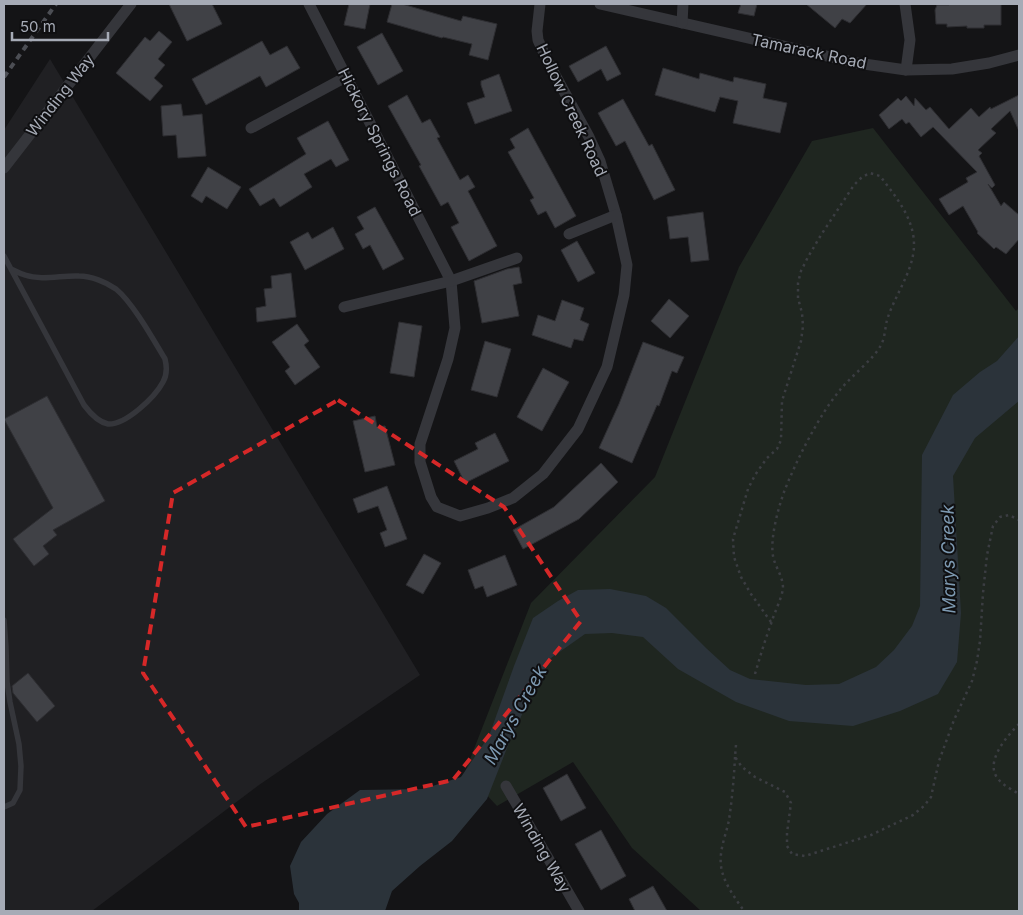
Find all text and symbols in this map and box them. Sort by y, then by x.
scale bar [12,10,109,42]
text: 50 m [20,17,56,36]
street label: Tamarack Road [750,29,868,73]
street label: Hollow Creek Road [532,40,612,180]
street label: Winding Way [22,50,98,140]
street label: Hickory Springs Road [334,65,426,219]
water label: Marys Creek [937,503,959,614]
water label: Marys Creek [479,661,551,768]
street label: Winding Way [509,800,575,896]

